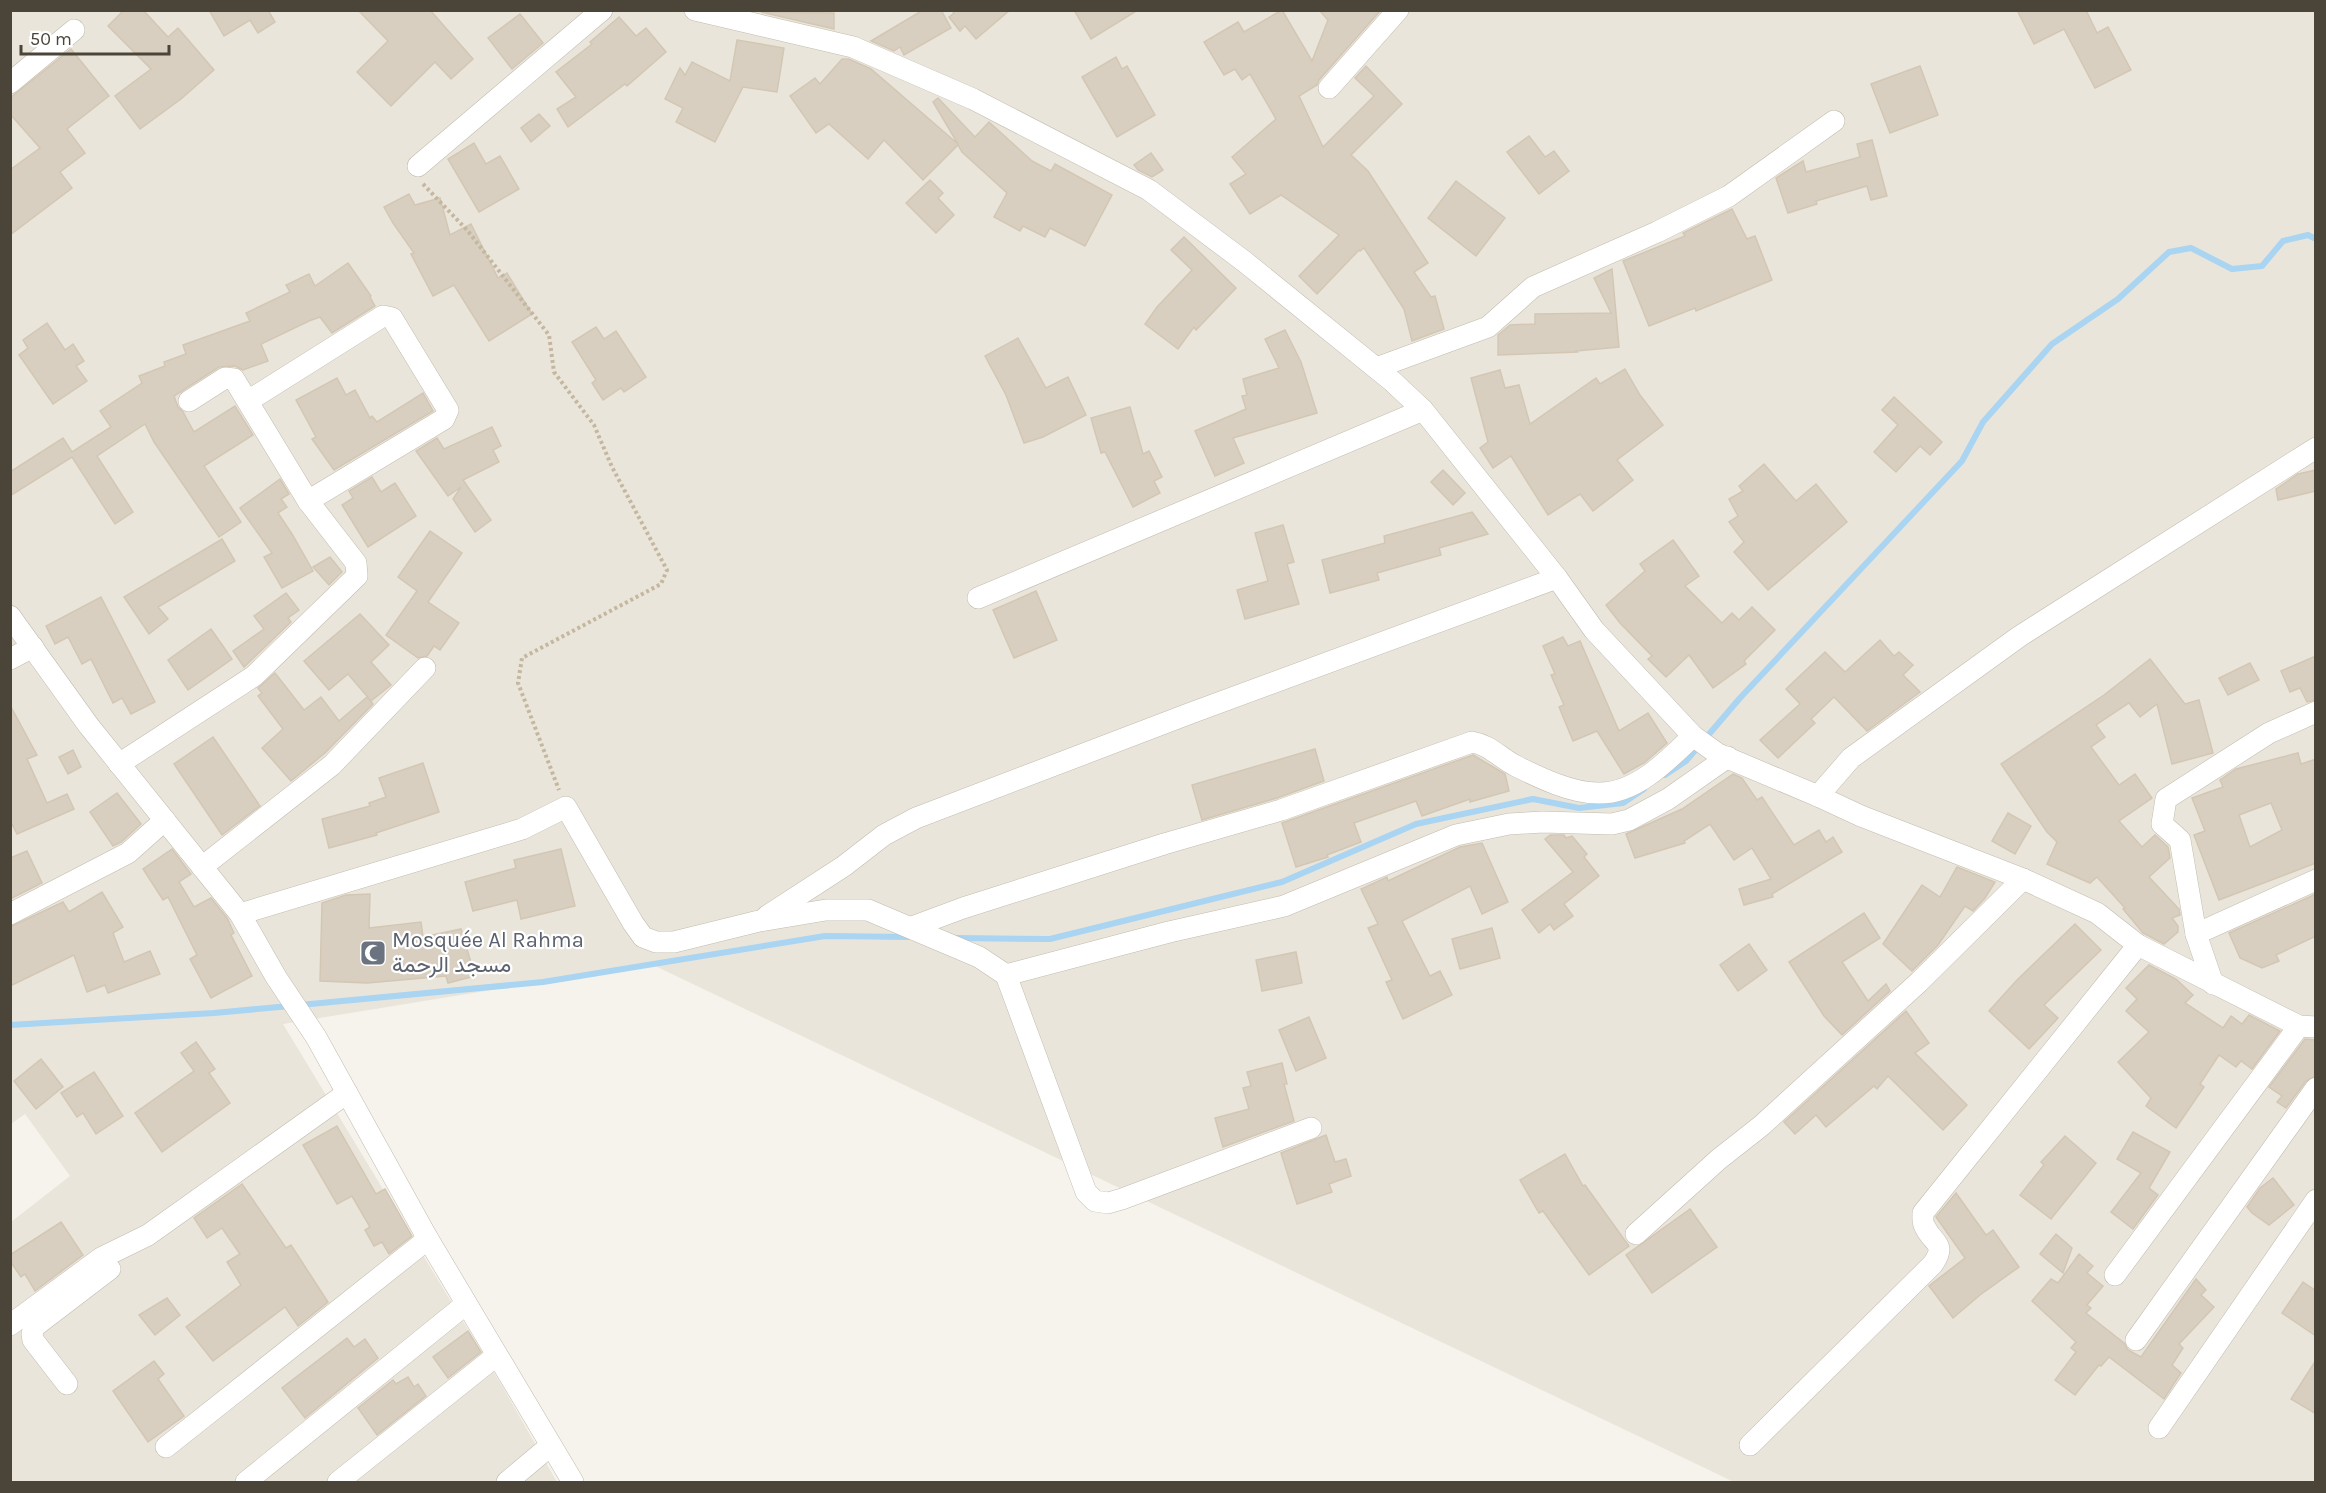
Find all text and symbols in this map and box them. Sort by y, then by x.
scale bar [21,18,170,56]
text: 50 m [30,28,72,50]
place label: Mosquée Al Rahma مسجد الرحمة [392,927,584,978]
mosque icon: Mosquée Al Rahma مسجد الرحمة [358,938,388,968]

